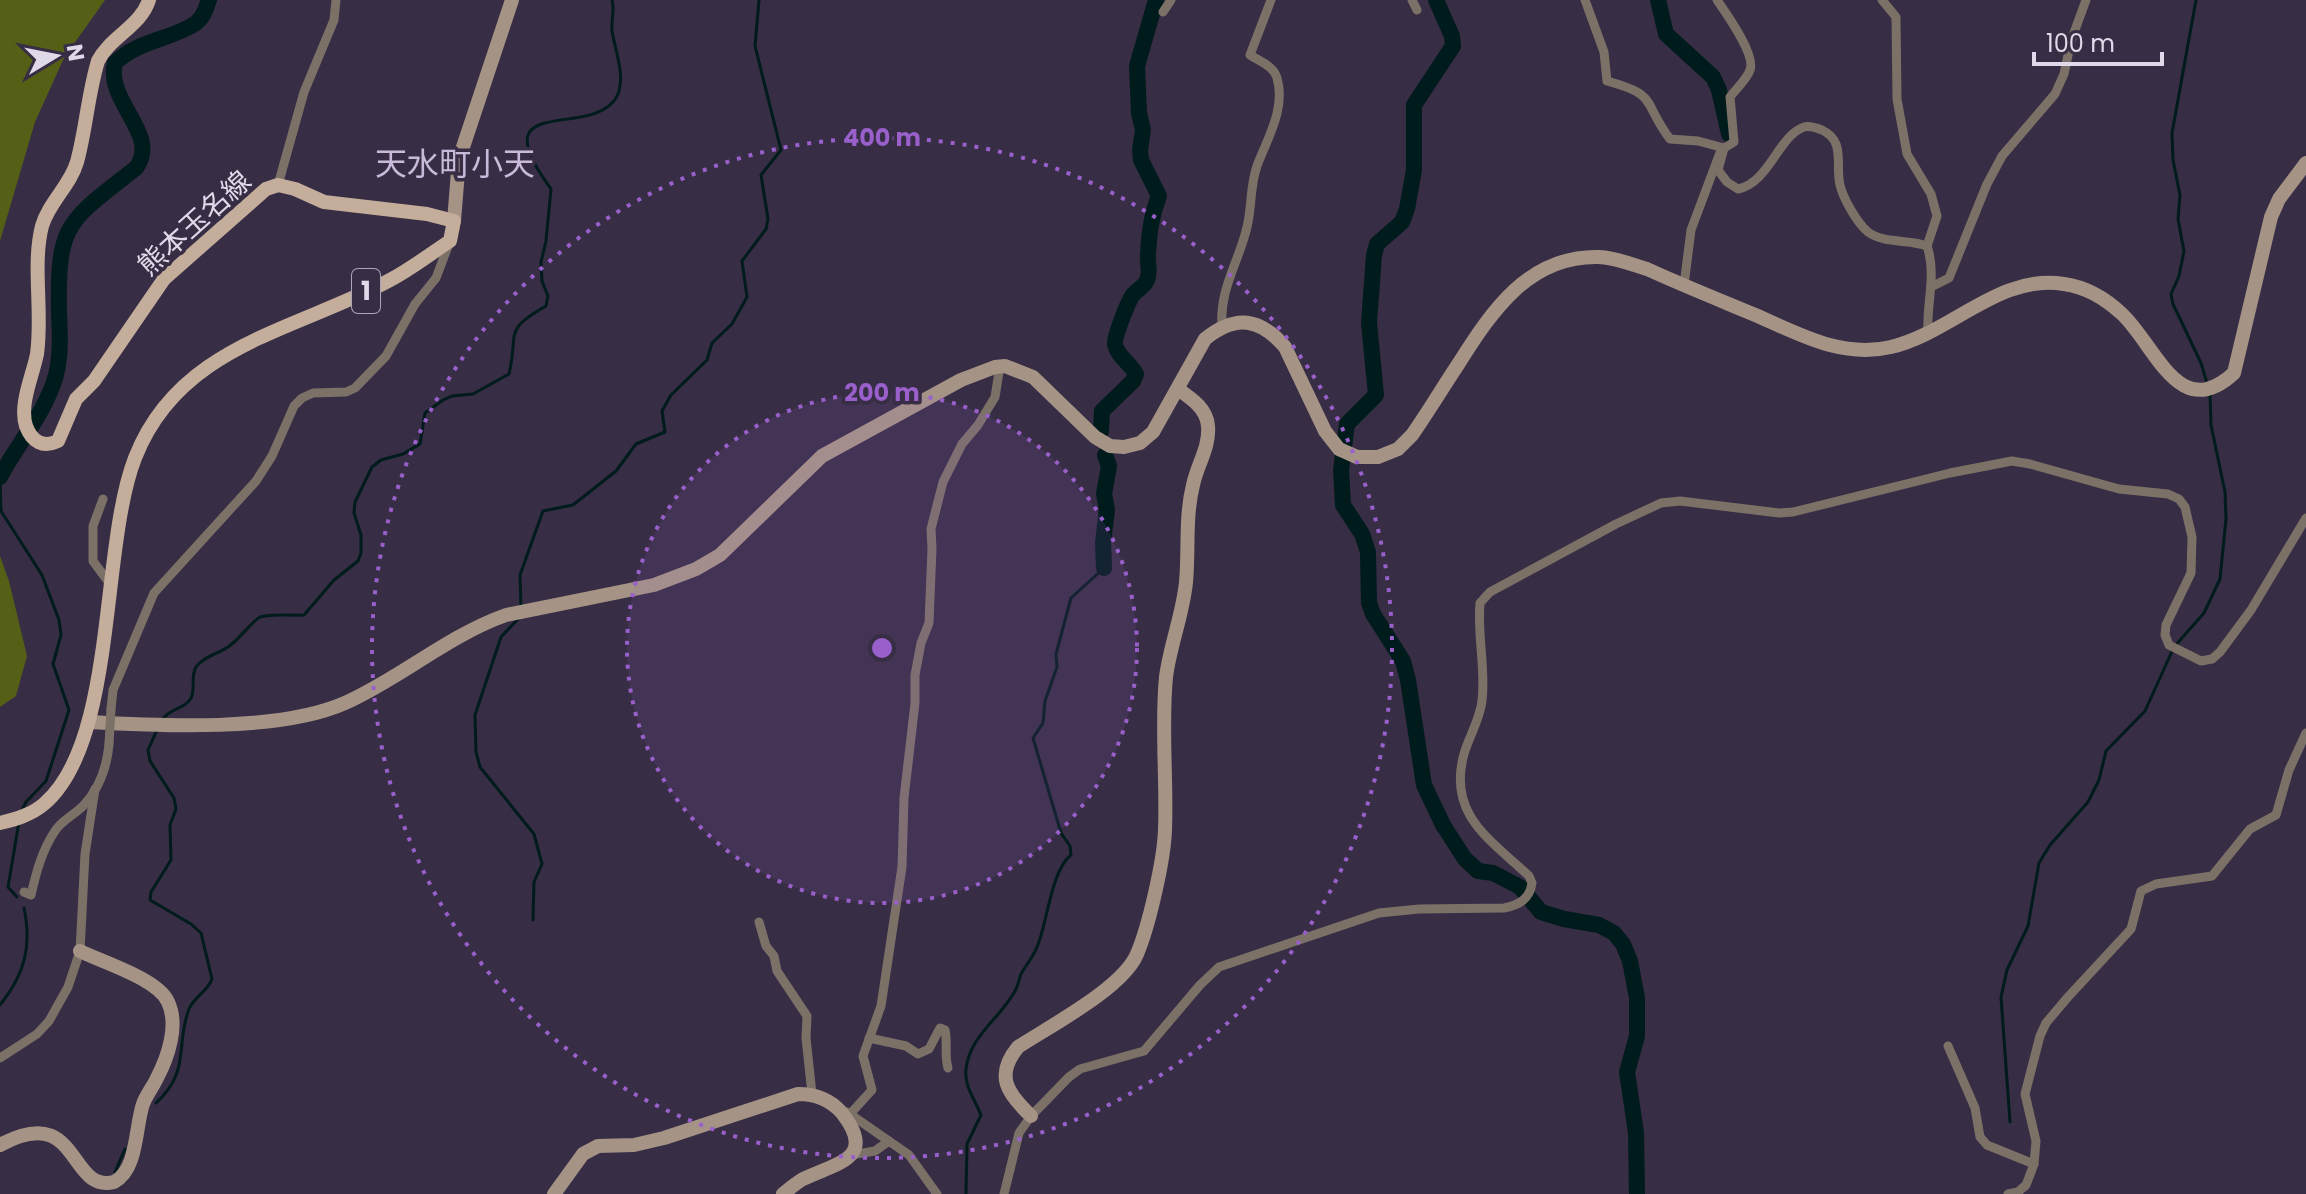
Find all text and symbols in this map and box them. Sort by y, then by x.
north arrow [16,16,96,96]
scale bar [2034,16,2162,66]
text: 100 m [2046,27,2115,60]
text: N [59,42,92,63]
text: 400 m [843,121,921,154]
district label: 天水町小天 [375,141,535,186]
street label: 熊本玉名線 [129,162,259,285]
road number: 1 [352,269,380,313]
text: 200 m [844,376,920,409]
centre of rings [868,634,896,662]

